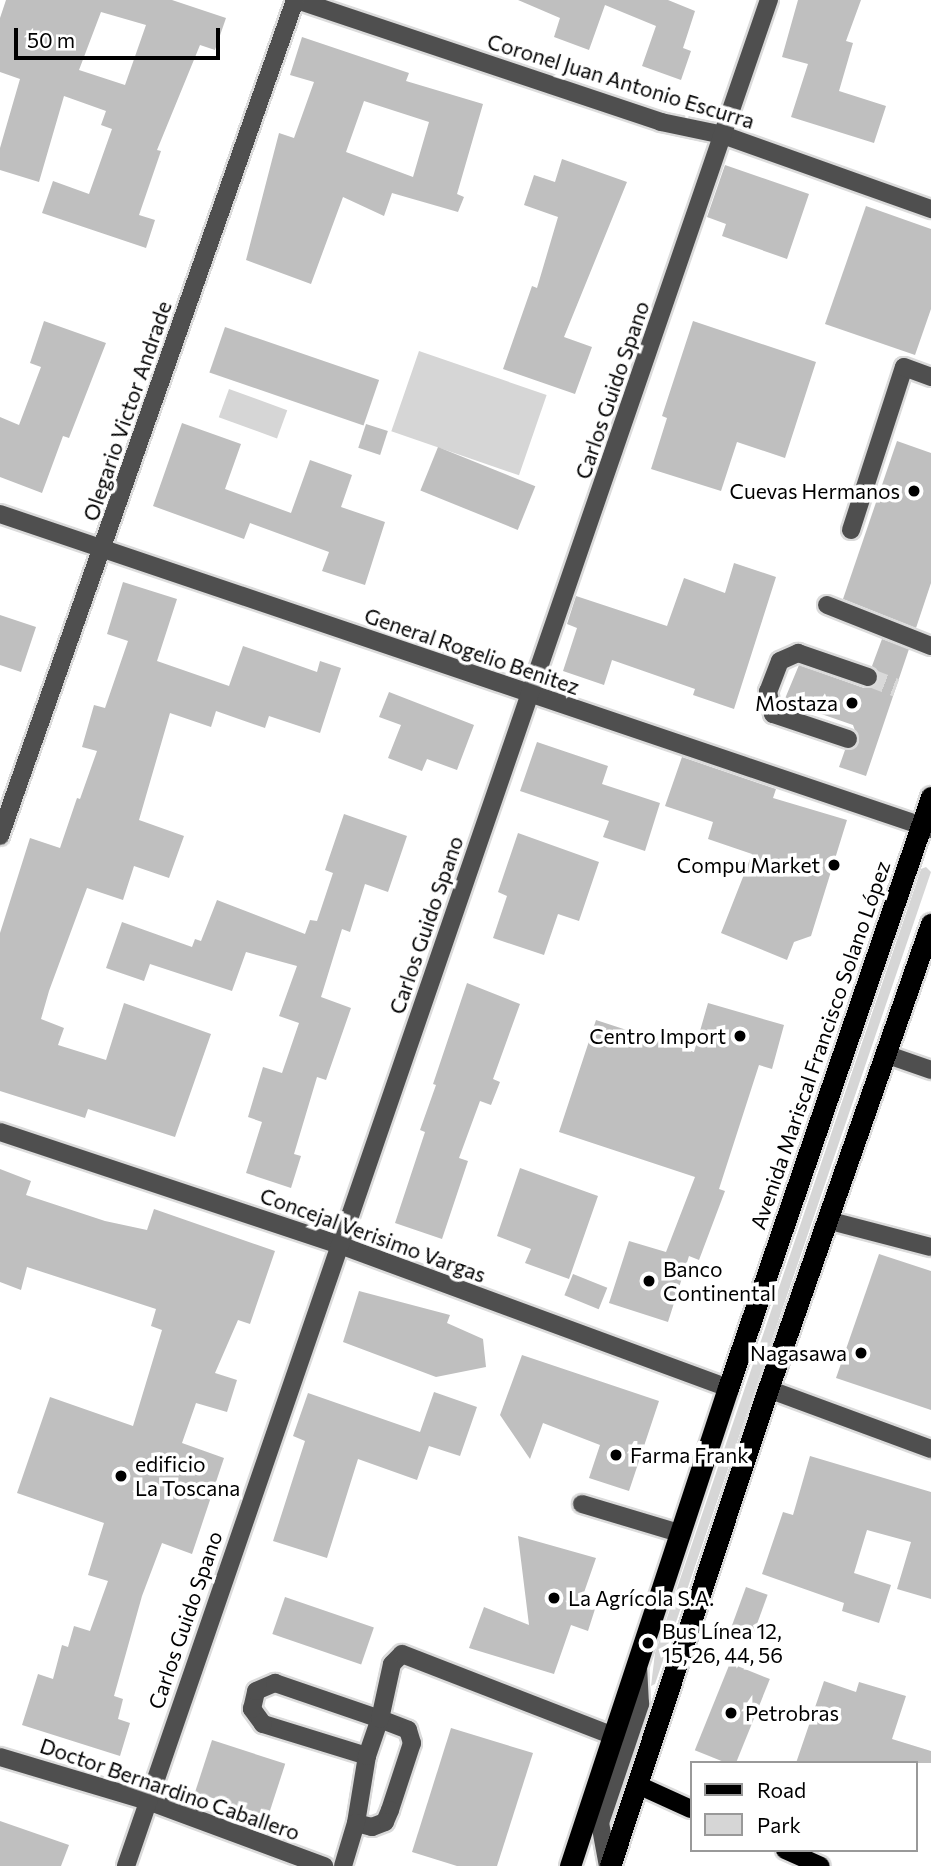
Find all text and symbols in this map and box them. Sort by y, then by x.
scale bar [18,14,224,58]
text: 50 m [27,27,75,52]
street label: Coronel Juan Antonio Escurra [484,28,758,134]
street label: Olegario Victor Andrade [78,298,176,524]
street label: Carlos Guido Spano [570,298,654,482]
place label: Cuevas Hermanos [730,478,900,504]
marker: Cuevas Hermanos [906,483,922,499]
street label: General Rogelio Benitez [361,602,583,700]
place label: Mostaza [755,690,838,716]
marker: Mostaza [844,695,860,711]
street label: Carlos Guido Spano [384,833,468,1017]
place label: Compu Market [677,852,820,878]
street label: Avenida Mariscal Francisco Solano López [745,857,895,1233]
marker: Compu Market [826,857,842,873]
place label: Centro Import [589,1023,726,1049]
marker: Centro Import [732,1028,748,1044]
street label: Concejal Verisimo Vargas [257,1182,489,1288]
place label: Banco Continental [663,1256,776,1306]
marker: Banco Continental [641,1273,657,1289]
place label: Nagasawa [750,1340,847,1366]
marker: Nagasawa [853,1345,869,1361]
place label: Farma Frank [630,1442,749,1468]
marker: Farma Frank [608,1447,624,1463]
place label: edificio La Toscana [135,1451,240,1501]
marker: edificio La Toscana [113,1468,129,1484]
street label: Carlos Guido Spano [143,1528,227,1712]
place label: La Agrícola S.A. [568,1585,714,1611]
marker: La Agrícola S.A. [546,1590,562,1606]
place label: Bus Línea 12, 15, 26, 44, 56 [662,1618,783,1668]
marker: Bus Línea 12, 15, 26, 44, 56 [640,1635,656,1651]
place label: Petrobras [745,1700,839,1726]
marker: Petrobras [723,1705,739,1721]
street label: Doctor Bernardino Caballero [37,1733,303,1845]
legend [690,1761,917,1852]
text: Road [757,1777,806,1802]
text: Park [757,1812,801,1837]

